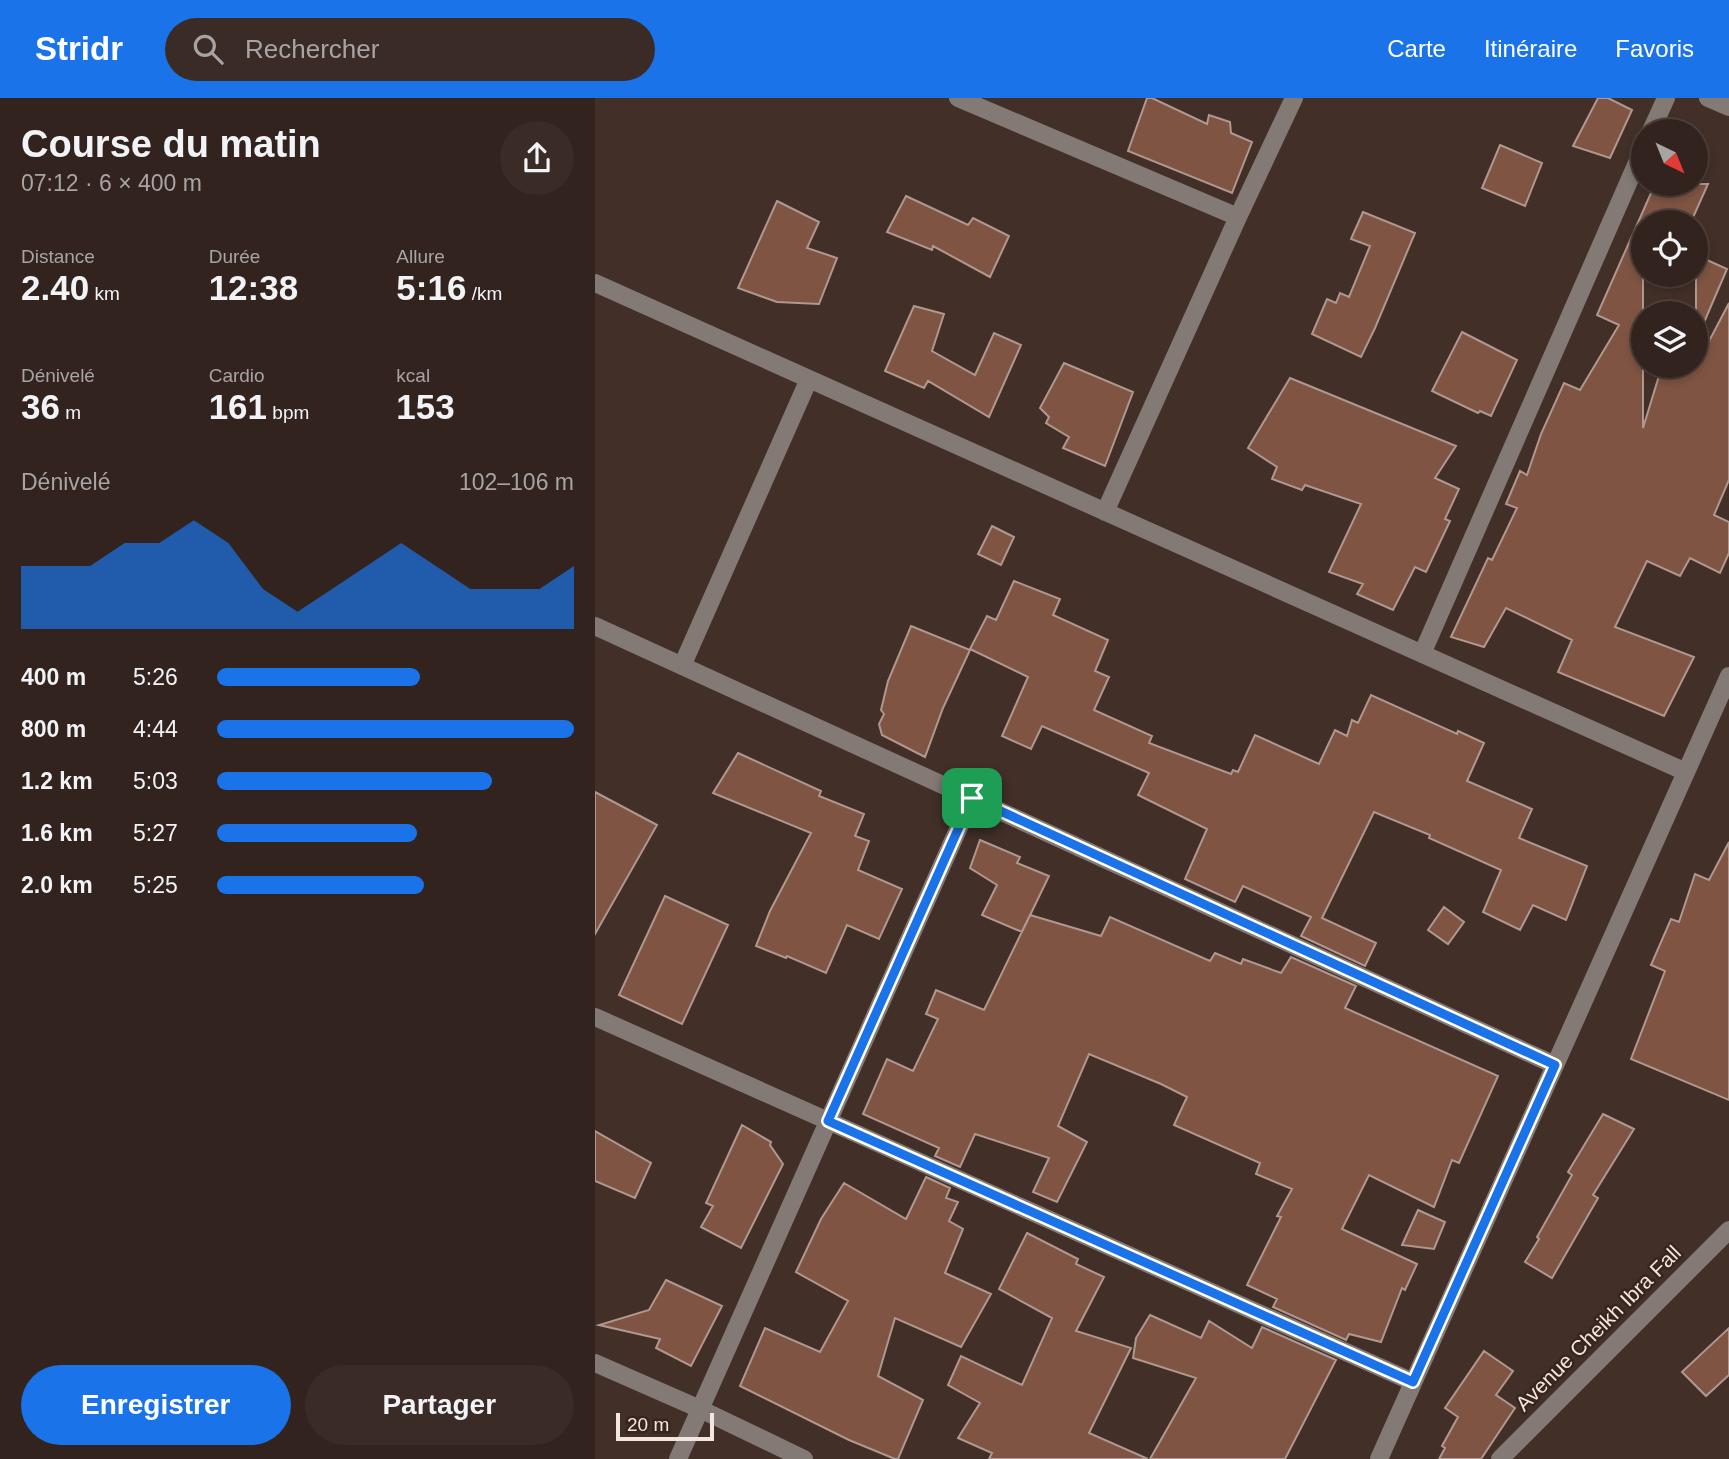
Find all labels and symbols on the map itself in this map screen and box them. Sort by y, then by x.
north arrow [1631,119,1708,196]
pin [942,768,1002,828]
street label: Avenue Cheikh Ibra Fall [1511,1241,1685,1415]
scale bar [616,1410,714,1442]

